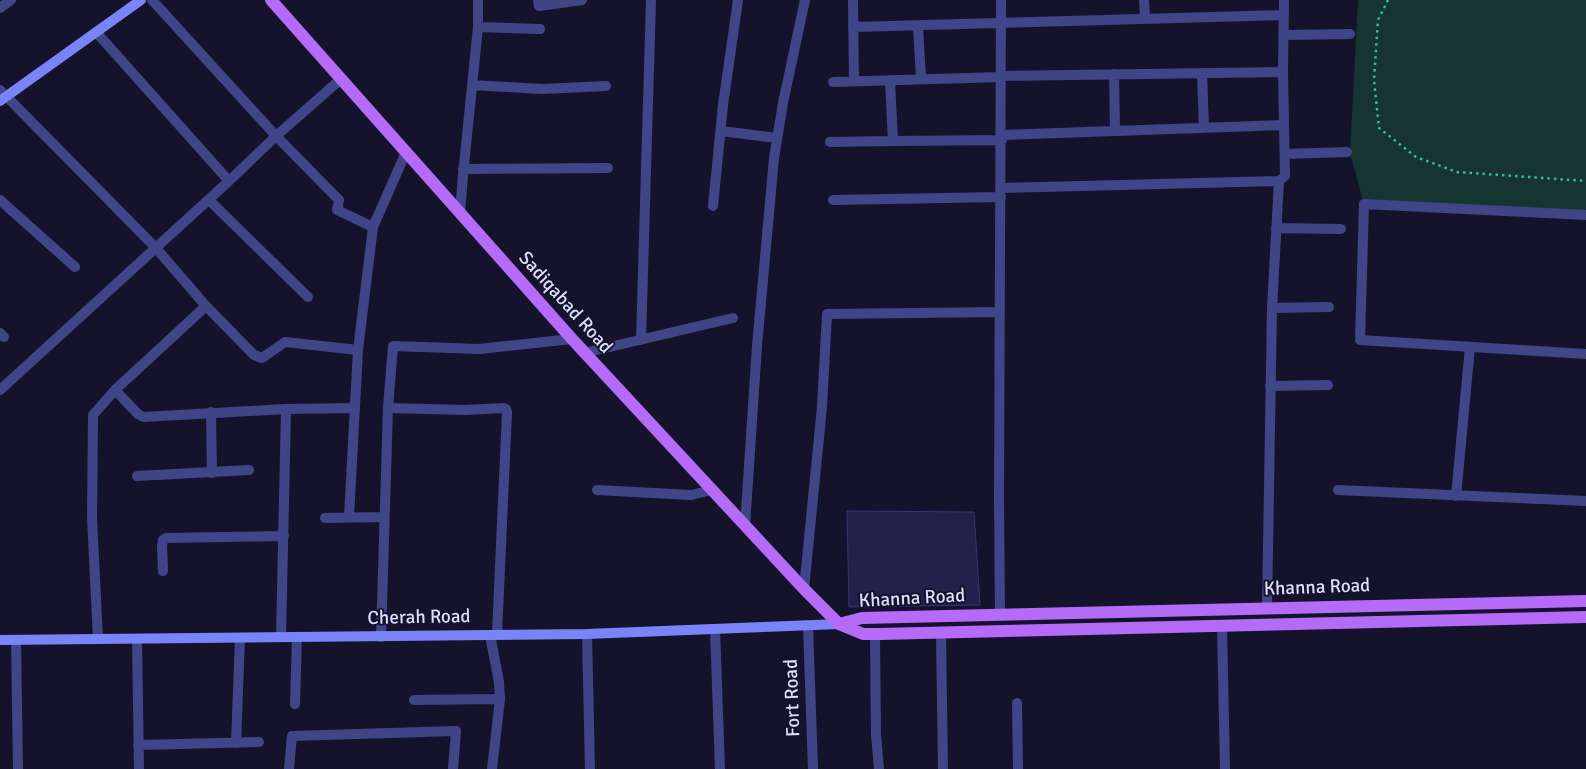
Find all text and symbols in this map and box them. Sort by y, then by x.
street label: Sadiqabad Road [513,247,617,359]
street label: Khanna Road [1263,575,1371,601]
street label: Khanna Road [858,585,966,613]
street label: Cherah Road [367,606,471,630]
street label: Fort Road [780,659,806,737]

